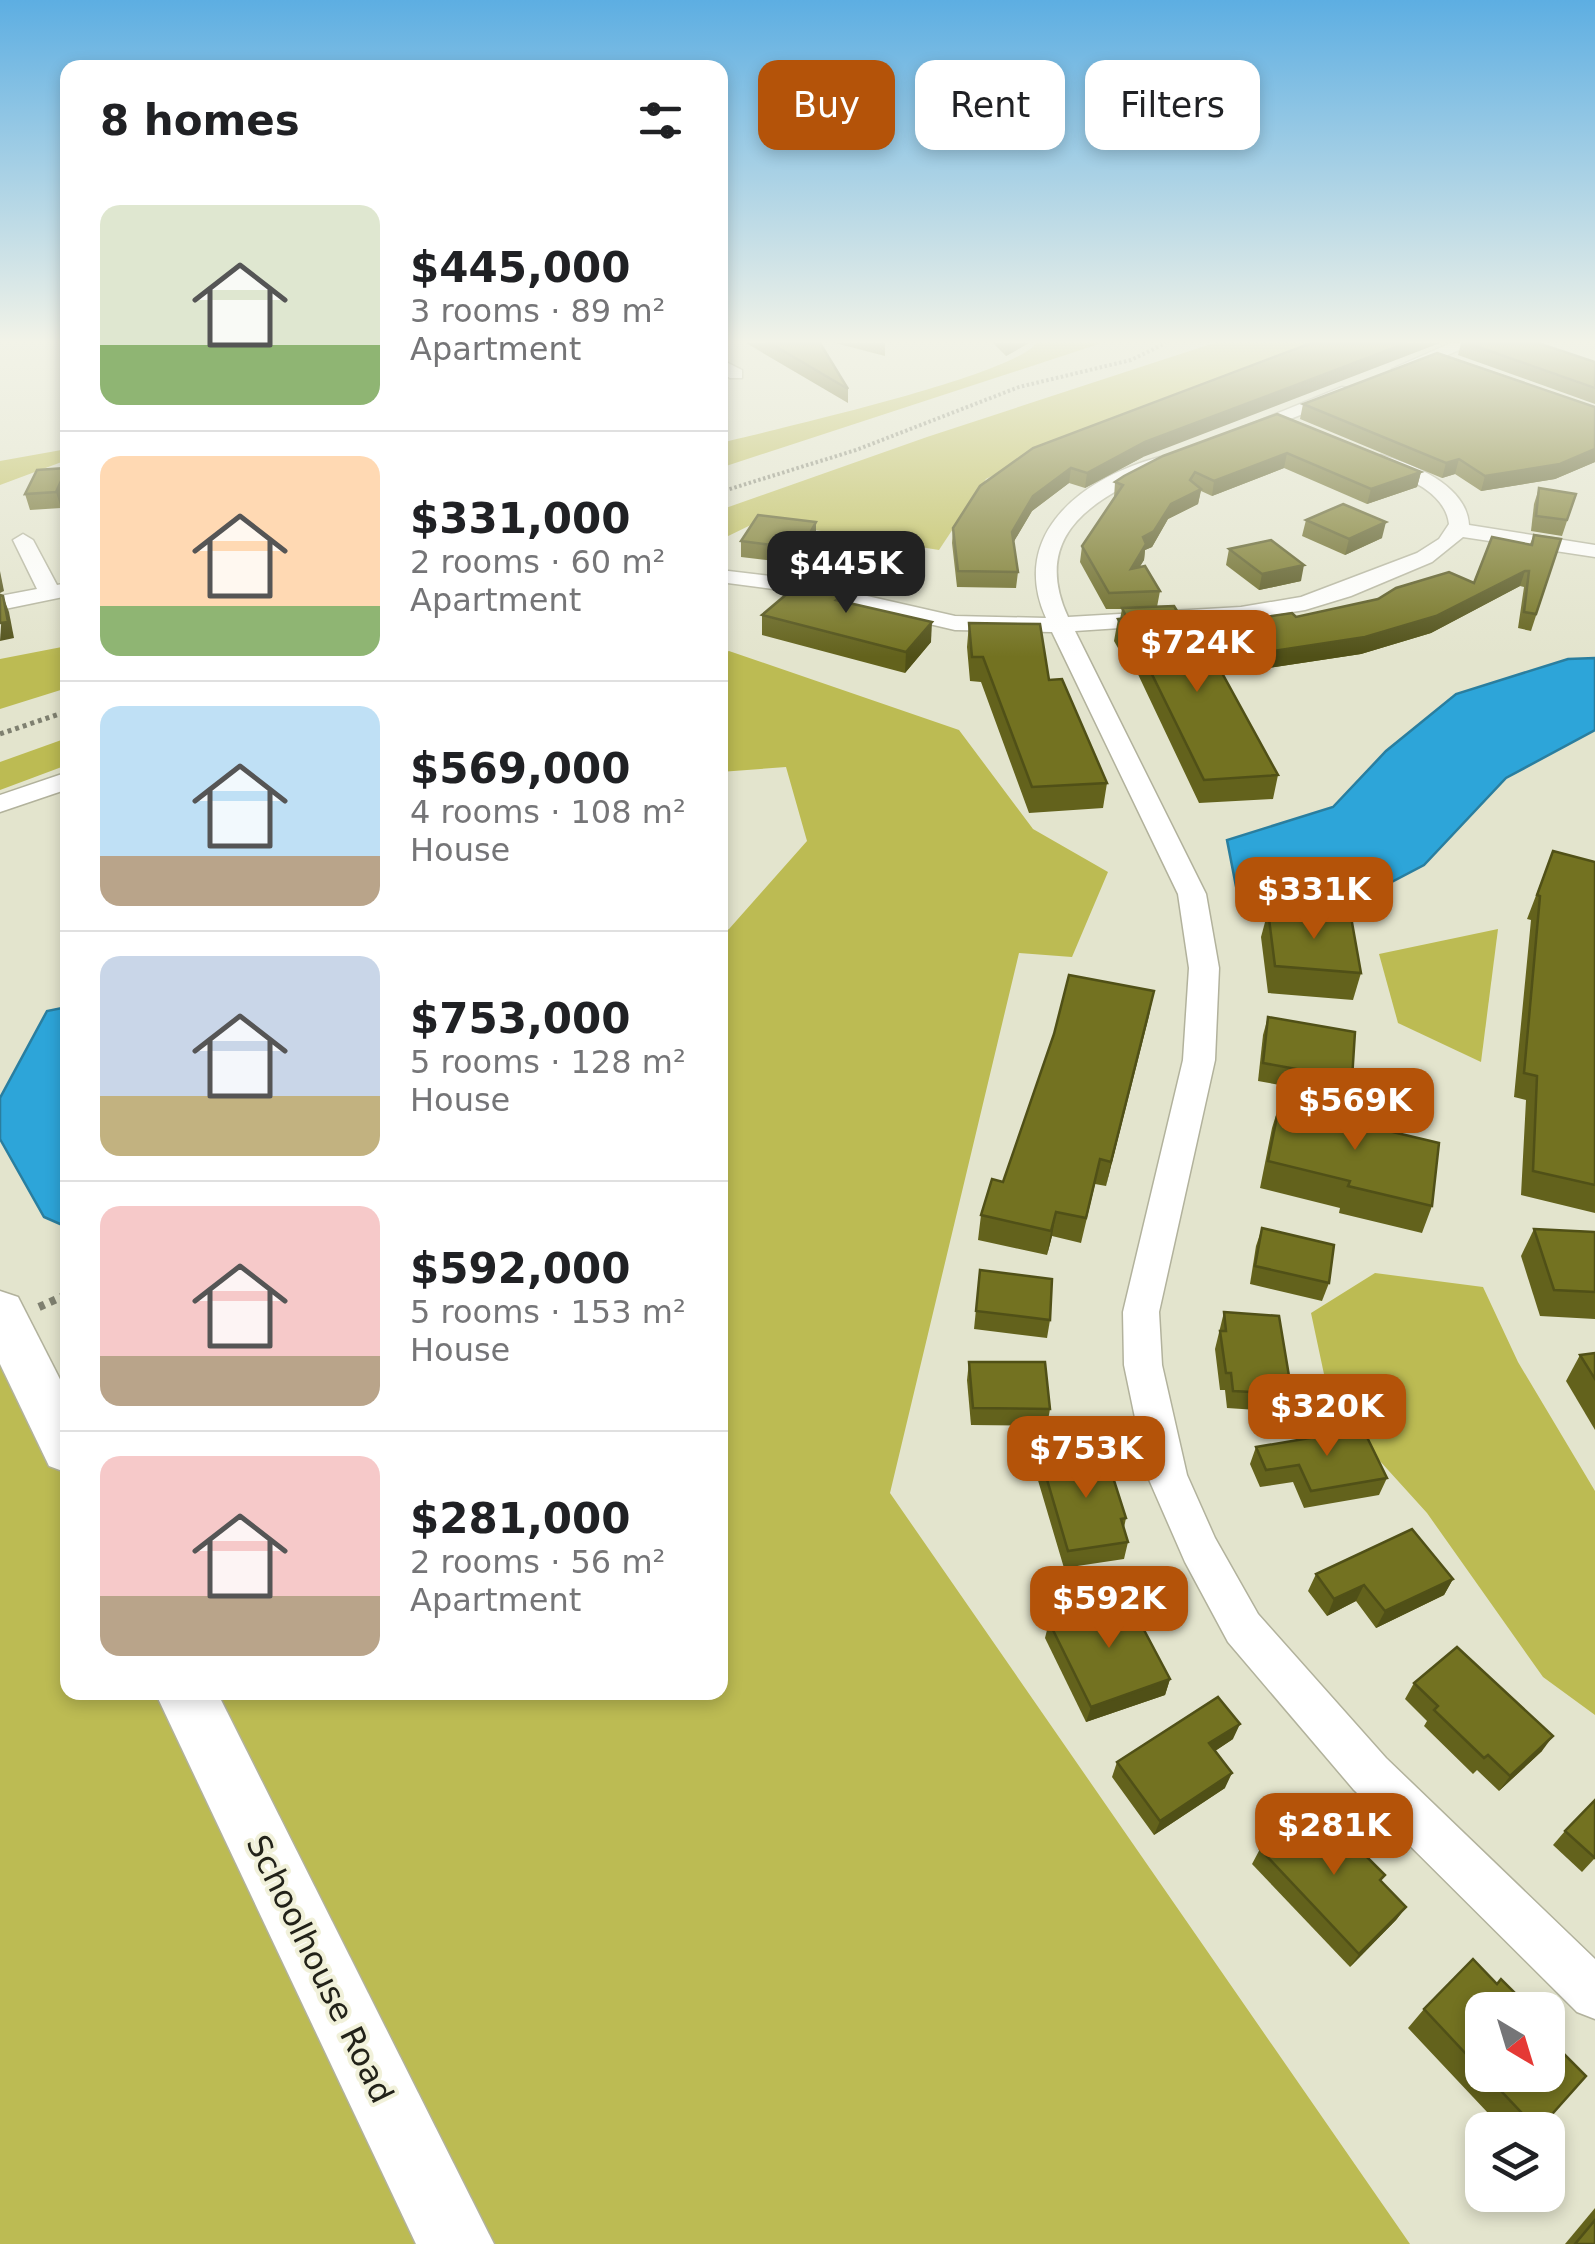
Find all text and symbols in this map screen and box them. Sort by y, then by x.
chip: Buy [758,60,895,150]
chip: Rent [915,60,1065,150]
chip: Filters [1085,60,1260,150]
icon: filters [633,93,688,148]
text: 8 homes [100,96,300,145]
text: $445,000 [410,243,631,292]
icon: home [180,245,300,365]
text: 3 rooms · 89 m² [410,292,665,330]
text: Apartment [410,330,581,368]
text: $331,000 [410,494,631,543]
icon: home [180,496,300,616]
pin: $445K [776,531,916,616]
text: 2 rooms · 60 m² [410,543,665,581]
text: $445K [789,544,903,582]
text: Apartment [410,581,581,619]
pin: $724K [1127,610,1267,695]
text: $724K [1140,623,1254,661]
text: $569,000 [410,744,631,793]
icon: home [180,746,300,866]
text: 4 rooms · 108 m² [410,793,686,831]
text: House [410,831,510,869]
pin: $331K [1244,857,1384,942]
text: $331K [1257,870,1371,908]
text: $753,000 [410,994,631,1043]
icon: home [180,996,300,1116]
text: 5 rooms · 128 m² [410,1043,686,1081]
pin: $569K [1285,1068,1425,1153]
text: House [410,1081,510,1119]
text: $569K [1298,1081,1412,1119]
text: $592,000 [410,1244,631,1293]
icon: home [180,1246,300,1366]
text: 5 rooms · 153 m² [410,1293,686,1331]
text: House [410,1331,510,1369]
pin: $320K [1257,1374,1397,1459]
text: $320K [1270,1387,1384,1425]
pin: $753K [1016,1416,1156,1501]
text: $753K [1029,1429,1143,1467]
text: $281,000 [410,1494,631,1543]
icon: home [180,1496,300,1616]
text: 2 rooms · 56 m² [410,1543,665,1581]
pin: $592K [1039,1566,1179,1651]
text: $592K [1052,1579,1166,1617]
text: Apartment [410,1581,581,1619]
pin: $281K [1264,1793,1404,1878]
text: $281K [1277,1806,1391,1844]
street label: Schoolhouse Road [239,1829,401,2109]
north arrow [1465,1992,1565,2092]
map controls [1465,1992,1565,2212]
button: layers [1465,2112,1565,2212]

